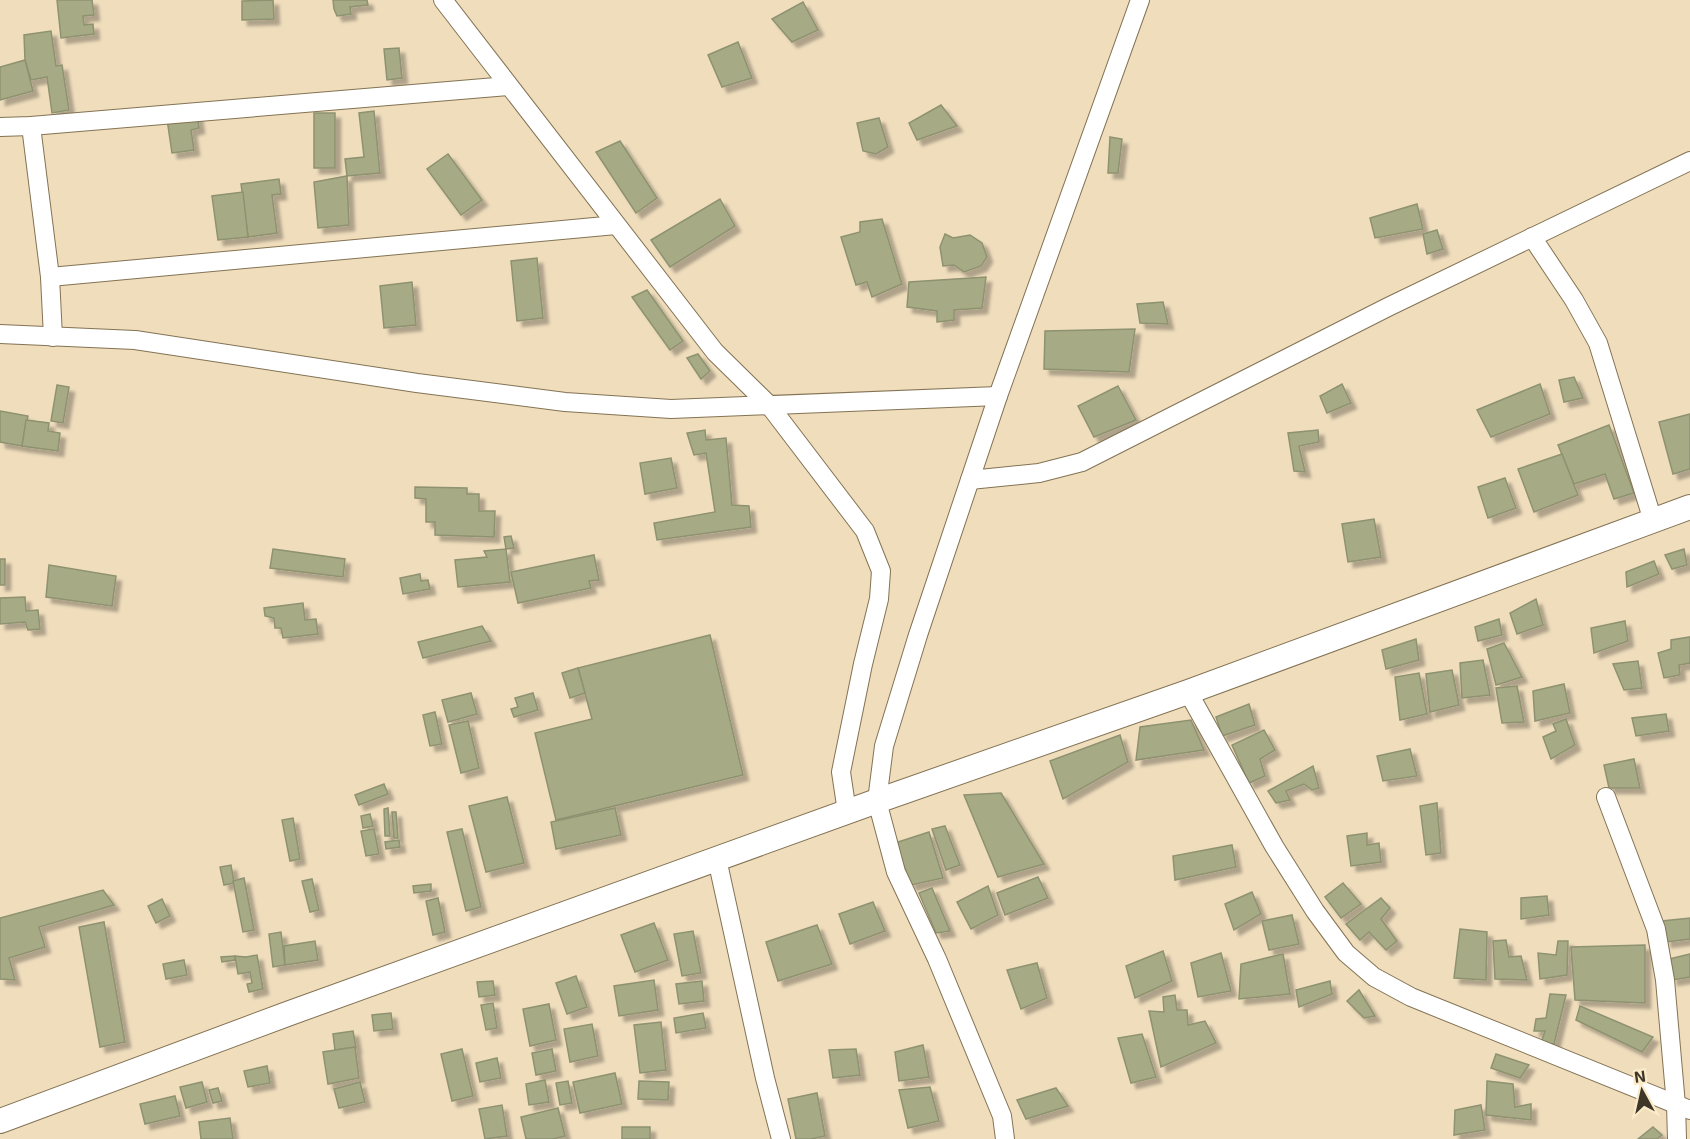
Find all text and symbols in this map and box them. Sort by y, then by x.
north arrow [1612,1061,1672,1121]
text: N [1633,1065,1647,1086]

